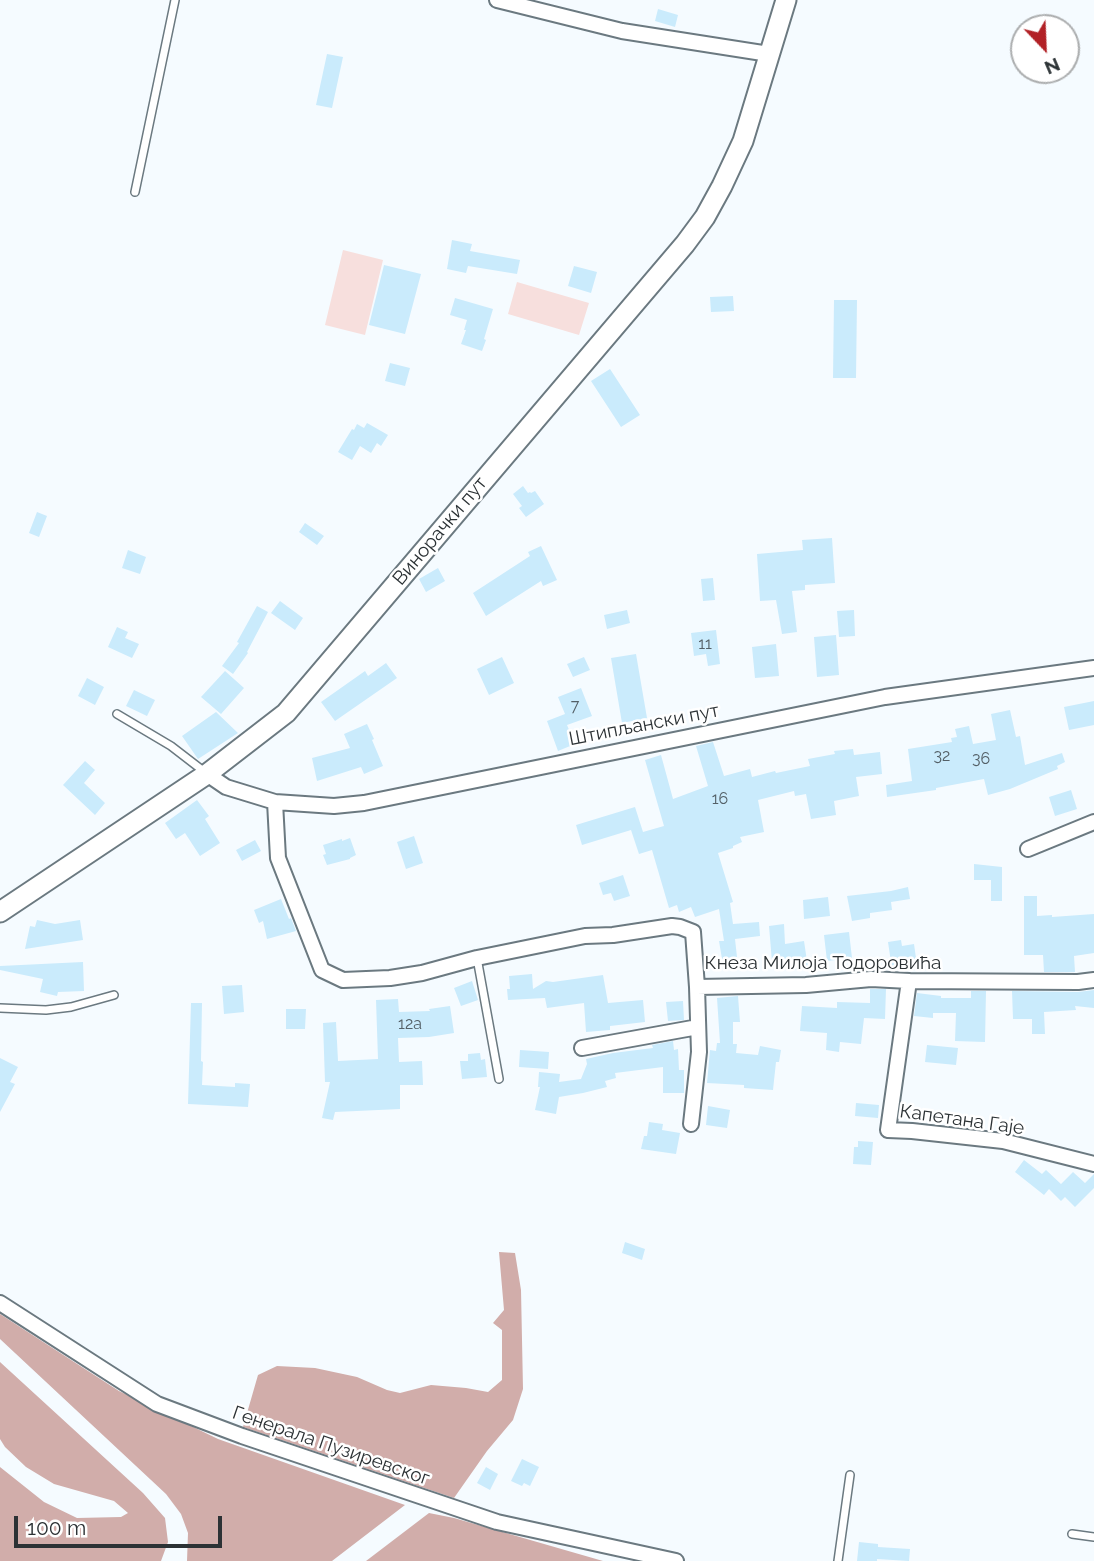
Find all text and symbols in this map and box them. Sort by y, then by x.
north arrow [1010,14,1080,84]
text: N [1041,54,1063,79]
street label: Винорачки пут [388,472,492,590]
house number: 11 [698,634,712,654]
house number: 7 [571,696,579,716]
street label: Штипљански пут [567,699,721,751]
house number: 32 [934,746,950,766]
house number: 36 [972,749,990,769]
house number: 16 [712,789,728,809]
street label: Кнеза Милоја Тодоровића [705,952,941,974]
house number: 12a [398,1014,422,1034]
street label: Капетана Гаје [898,1100,1026,1140]
street label: Генерала Пузиревског [229,1402,433,1490]
scale bar [18,1502,226,1546]
text: 100 m [27,1515,86,1540]

